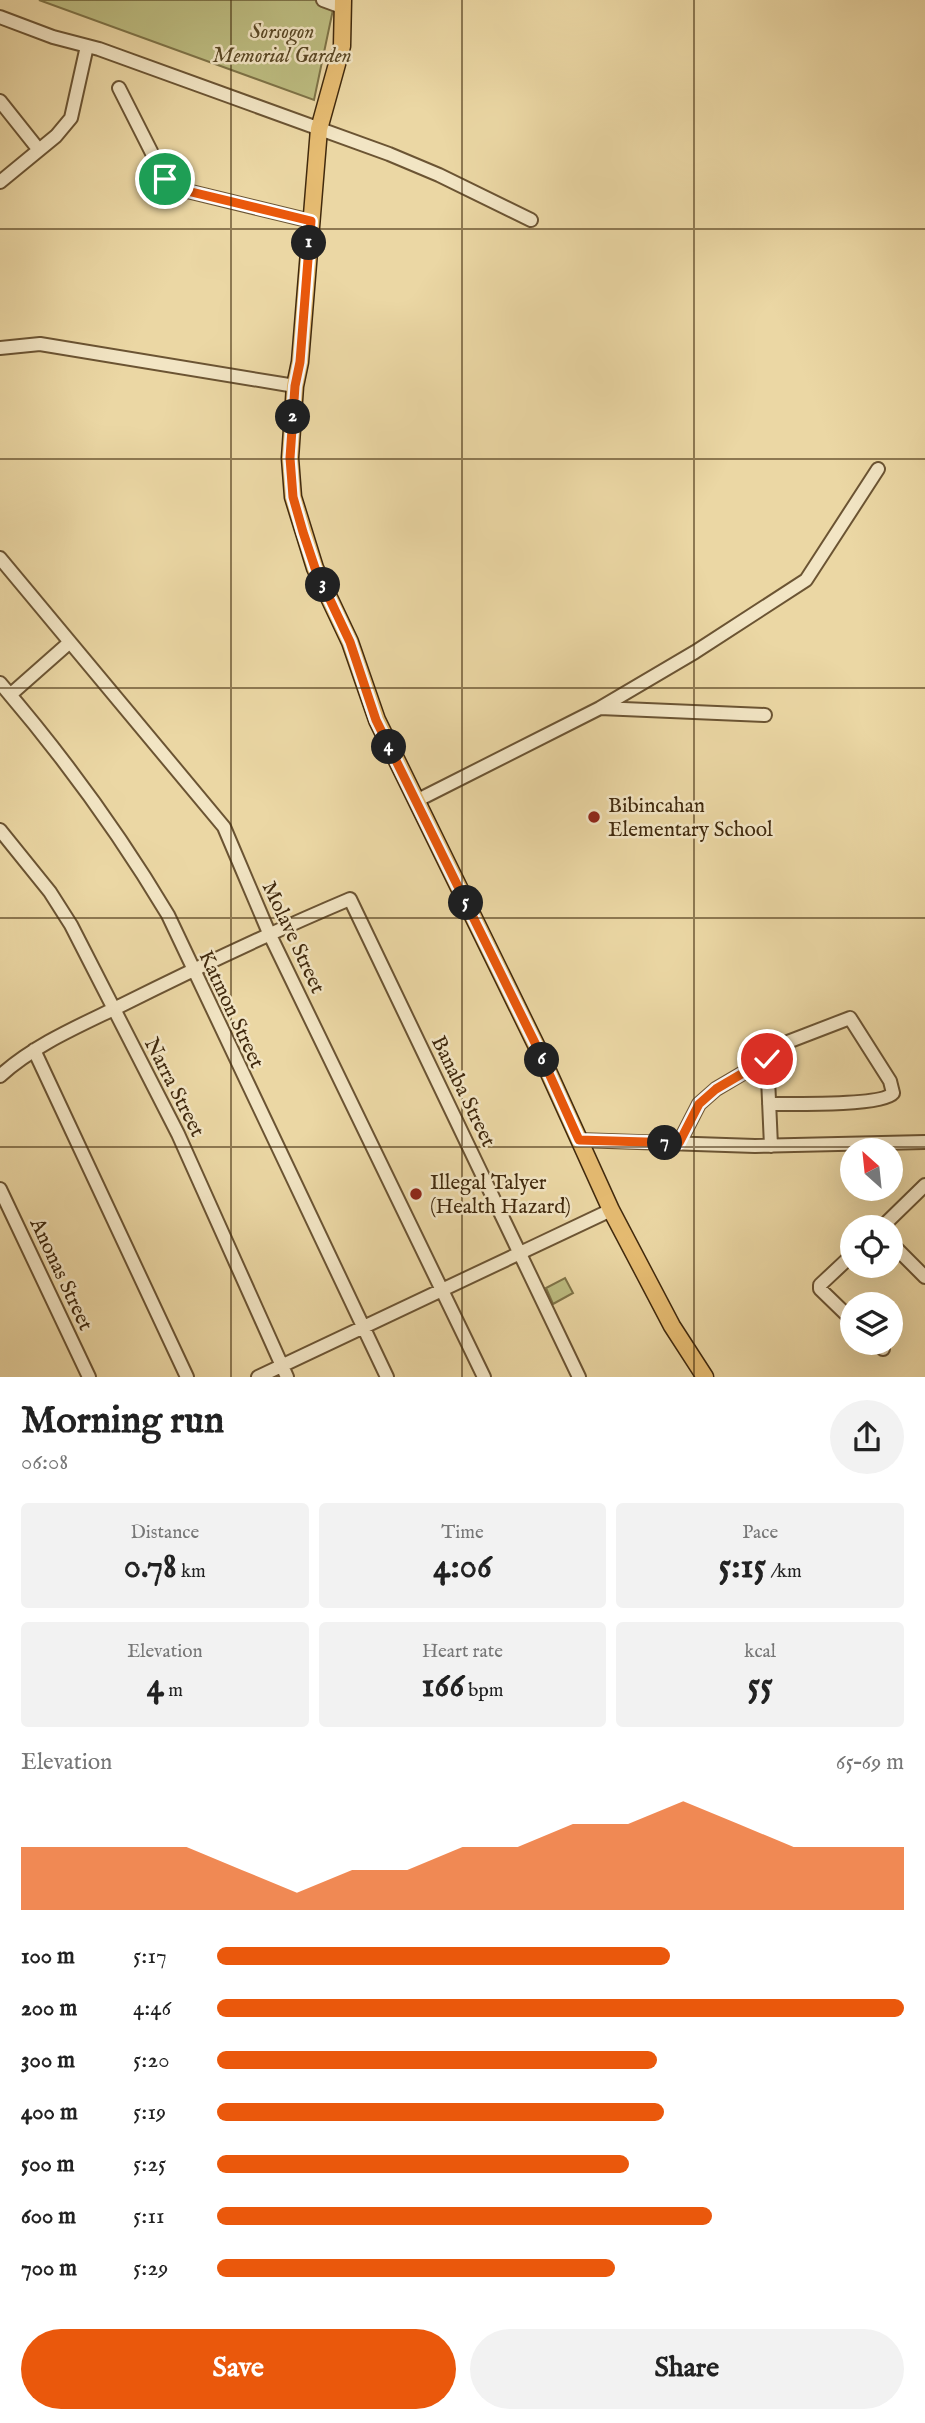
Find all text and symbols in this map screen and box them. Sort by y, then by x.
park label: Sorsogon Memorial Garden [212,19,352,70]
pin [135,149,195,209]
icon: arrive [146,160,184,198]
pin: 1 [292,226,326,260]
text: 1 [305,230,312,254]
pin: 2 [276,400,310,434]
text: 2 [288,404,297,428]
pin: 3 [306,568,340,602]
text: 3 [319,572,326,596]
pin: 4 [372,730,406,764]
text: 4 [384,734,393,758]
place label: Bibincahan Elementary School [608,793,773,844]
marker: Bibincahan Elementary School [586,809,602,825]
street label: Molave Street [255,877,330,998]
pin: 5 [448,886,484,920]
text: 5 [462,890,469,914]
street label: Katmon Street [192,946,270,1073]
pin [737,1029,797,1089]
street label: Banaba Street [424,1032,501,1152]
street label: Narra Street [137,1033,210,1142]
icon: check [748,1040,786,1078]
pin: 6 [524,1042,560,1078]
text: 6 [537,1047,546,1071]
pin: 7 [648,1126,682,1160]
text: 7 [660,1130,669,1154]
north arrow [840,1138,903,1200]
map controls [840,1138,903,1355]
place label: Illegal Talyer (Health Hazard) [430,1170,571,1221]
marker: Illegal Talyer (Health Hazard) [408,1186,424,1202]
street label: Anonas Street [22,1213,98,1335]
button: locate [840,1215,903,1278]
button: layers [840,1292,903,1355]
text: Morning run [21,1398,224,1446]
button: share [830,1400,904,1474]
text: 06:08 [21,1448,68,1477]
text: Distance [130,1521,199,1545]
text: Time [441,1521,484,1545]
text: Pace [742,1521,778,1545]
text: 0.78 [124,1545,177,1590]
text: 4:06 [433,1545,492,1590]
text: 5:15 [719,1545,766,1590]
text: km [177,1560,206,1584]
text: /km [766,1560,802,1584]
text: Elevation [127,1640,203,1664]
text: Heart rate [422,1640,503,1664]
text: kcal [744,1640,776,1664]
text: 4 [147,1664,164,1709]
text: 166 [422,1664,464,1709]
text: 55 [747,1664,773,1709]
text: m [164,1679,183,1703]
text: bpm [464,1679,503,1703]
text: Elevation [21,1748,112,1777]
text: 65–69 m [836,1748,904,1777]
text: 100 m [21,1942,75,1971]
text: 5:17 [133,1942,167,1971]
text: 200 m [21,1994,77,2023]
text: 4:46 [133,1994,171,2023]
text: 300 m [21,2046,75,2075]
text: 5:20 [133,2046,170,2075]
text: 400 m [21,2098,78,2127]
text: 5:19 [133,2098,166,2127]
text: 500 m [21,2150,75,2179]
text: 5:25 [133,2150,166,2179]
text: 600 m [21,2202,76,2231]
text: 5:11 [133,2202,165,2231]
text: 700 m [21,2254,77,2283]
text: 5:29 [133,2254,168,2283]
button: Save [21,2329,456,2409]
button: Share [470,2329,904,2409]

